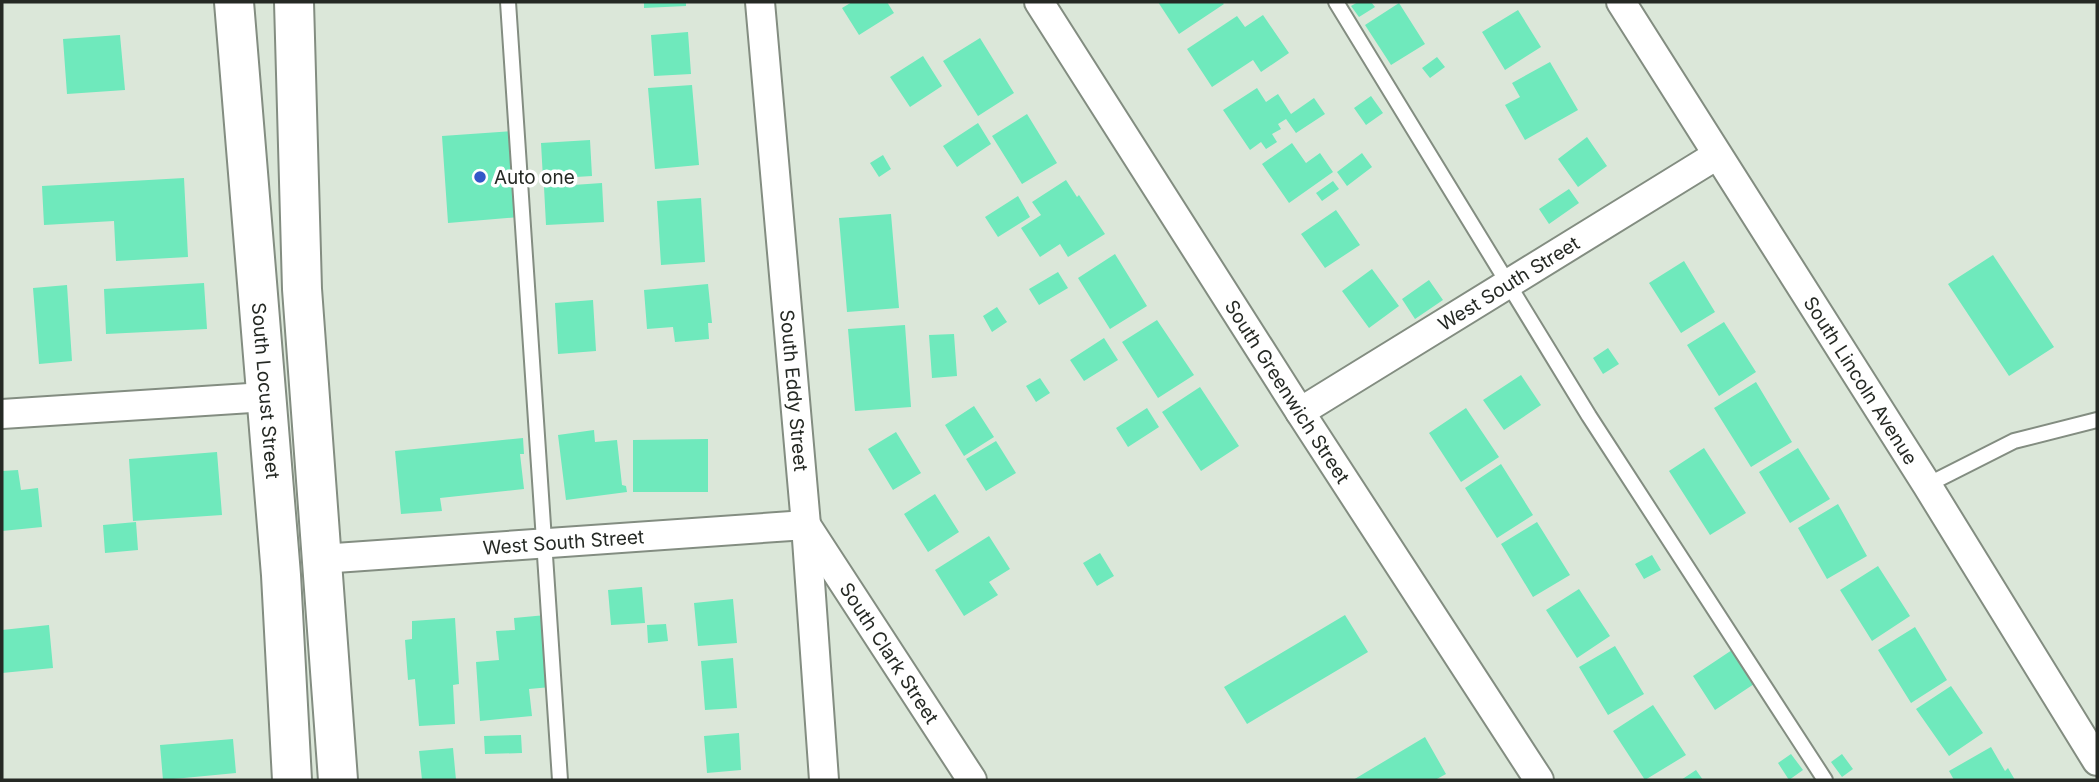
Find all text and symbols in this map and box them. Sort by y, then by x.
place label: Auto one [494,166,575,189]
marker: Auto one [472,169,488,185]
street label: West South Street [1434,232,1584,336]
street label: South Lincoln Avenue [1799,292,1922,469]
street label: South Greenwich Street [1220,296,1354,488]
street label: South Locust Street [247,302,284,480]
street label: South Eddy Street [775,309,812,472]
street label: West South Street [482,525,645,560]
street label: South Clark Street [835,578,943,728]

